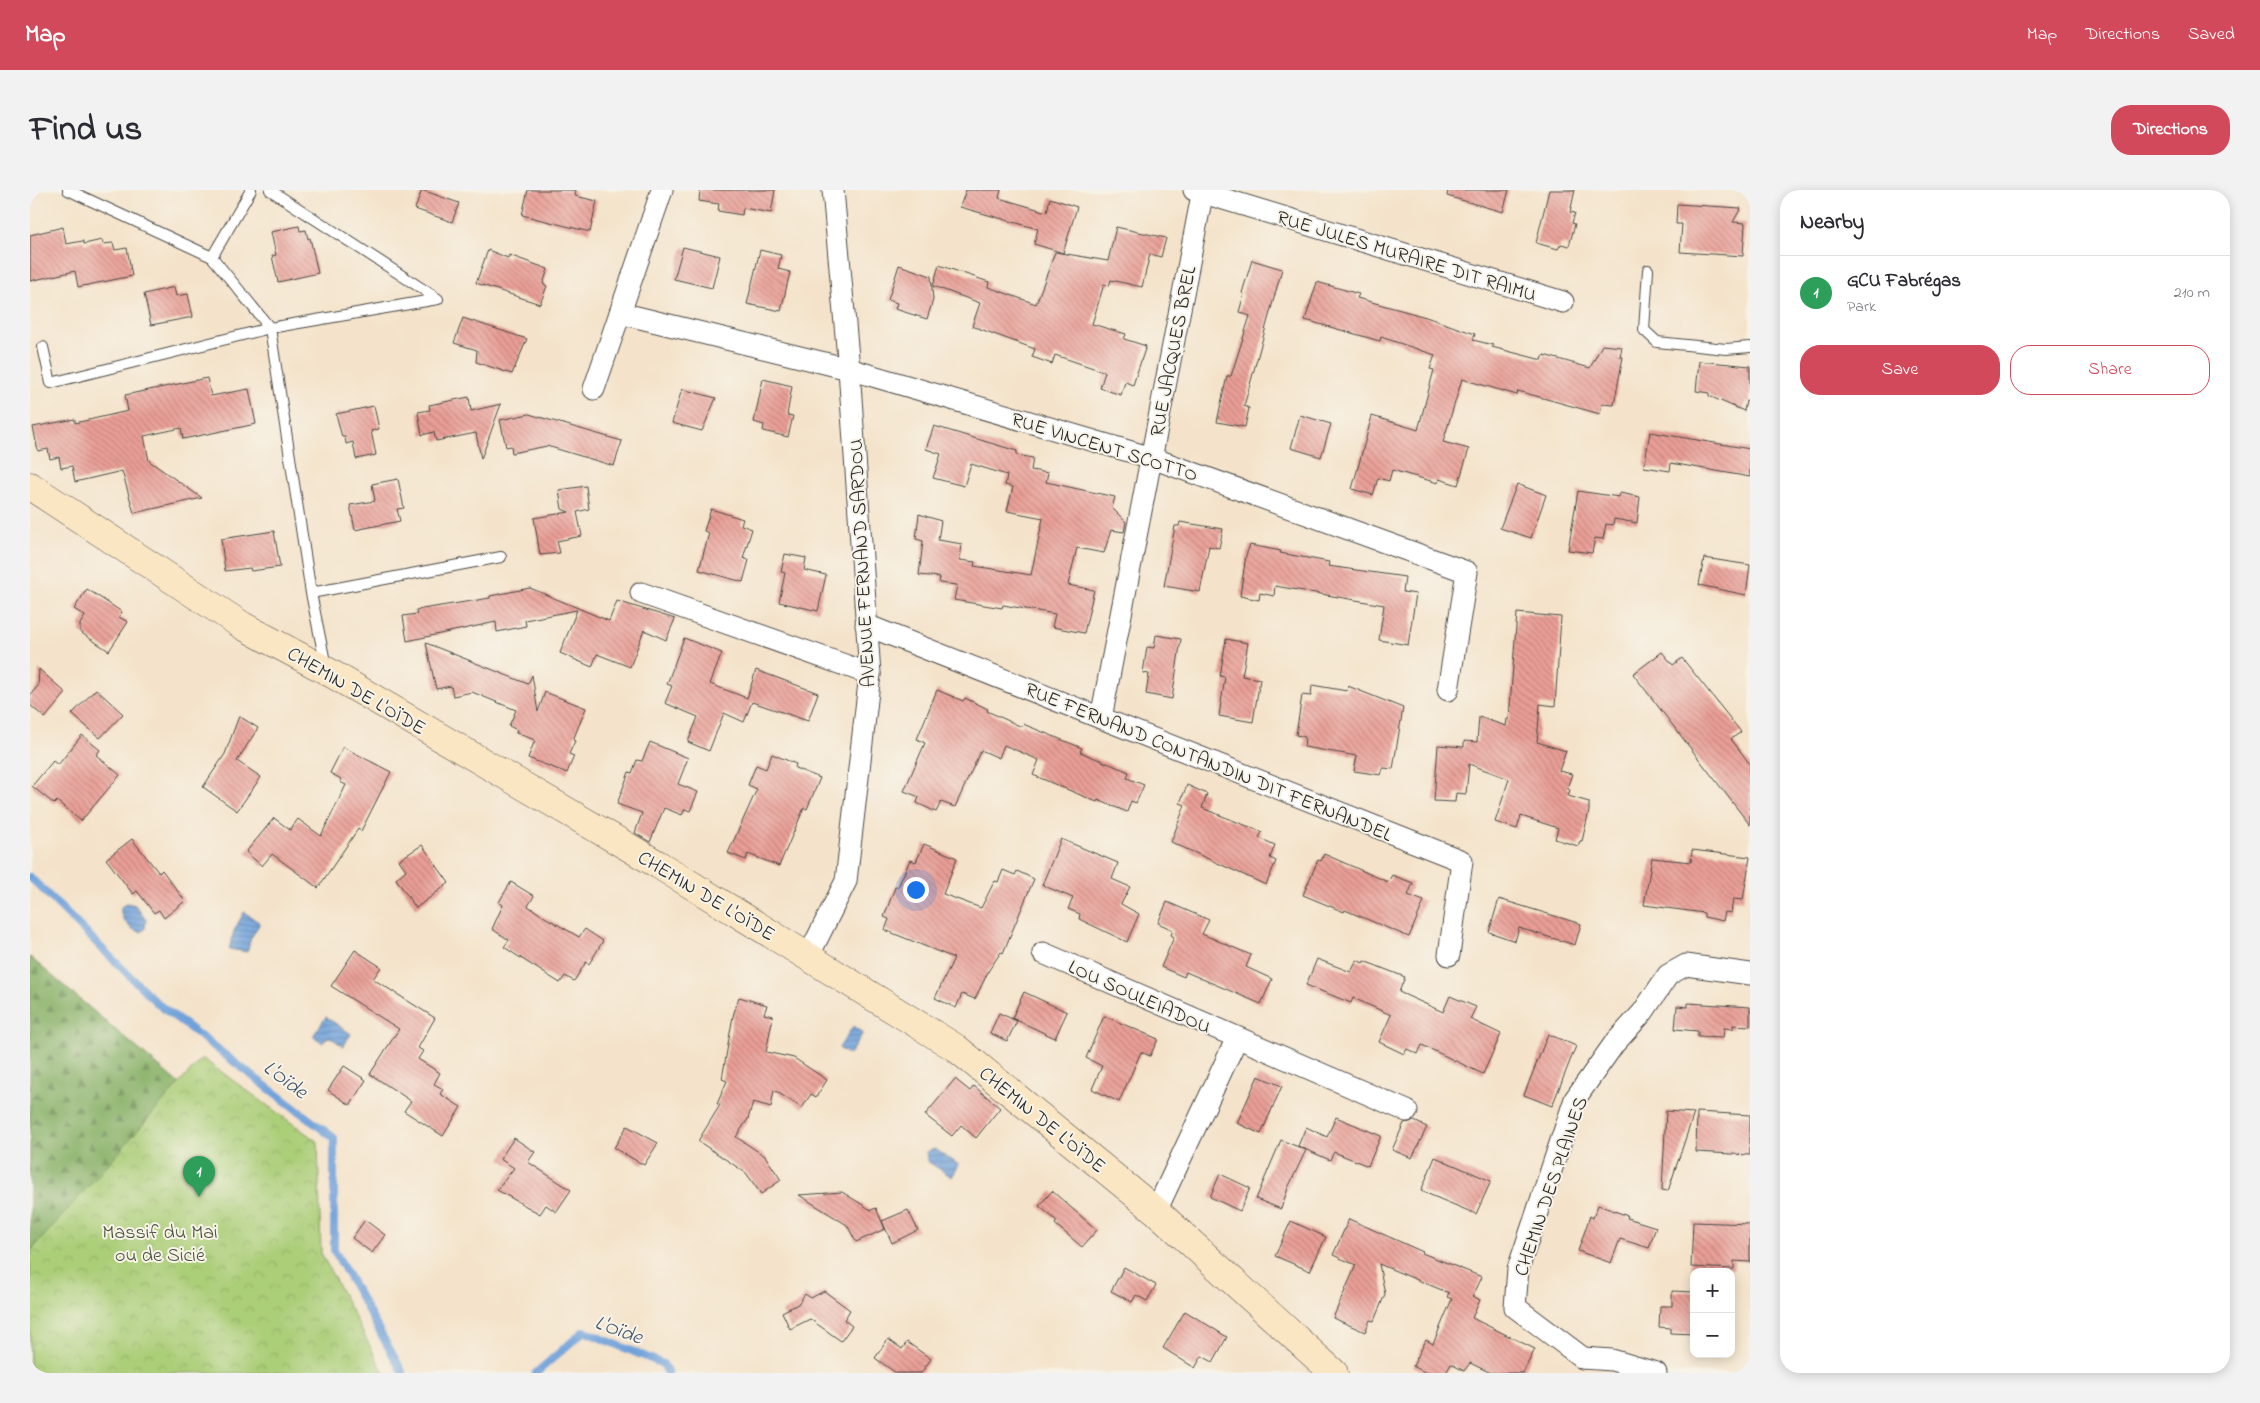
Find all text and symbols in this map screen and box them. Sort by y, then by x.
text: Map [25,18,66,53]
text: Map [2027,22,2057,48]
text: Directions [2085,22,2160,48]
text: Saved [2188,22,2235,48]
text: Find us [30,105,142,156]
button: Directions [2111,105,2230,155]
street label: RUE JULES MURAIRE DIT RAIMU [1273,204,1540,311]
text: Nearby [1800,208,1864,238]
street label: RUE JACQUES BREL [1144,263,1205,439]
text: GCU Fabrégas [1847,268,1961,295]
text: 1 [1813,281,1819,305]
text: 210 m [2174,281,2210,305]
text: Park [1847,295,1876,319]
button: Save [1800,345,2000,395]
button: Share [2010,345,2210,395]
street label: RUE VINCENT SCOTTO [1007,406,1201,491]
street label: AVENUE FERNAND SARDOU [843,438,884,688]
street label: CHEMIN DE L'OÏDE [281,641,431,744]
street label: RUE FERNAND CONTANDIN DIT FERNANDEL [1020,676,1397,851]
street label: CHEMIN DE L'OÏDE [631,845,780,950]
your location [903,877,929,903]
street label: LOU SOULEIADOU [1063,954,1215,1043]
water label: L'Oïde [256,1054,315,1108]
street label: CHEMIN DE L'OÏDE [972,1061,1111,1181]
street label: CHEMIN DES PLAINES [1508,1093,1597,1280]
pin: 1 [183,1156,215,1197]
park label: Massif du Mai ou de Sicié [102,1219,218,1271]
map controls [1690,1268,1735,1358]
button: + [1690,1268,1735,1313]
water label: L'Oïde [590,1308,648,1354]
button: − [1690,1313,1735,1358]

